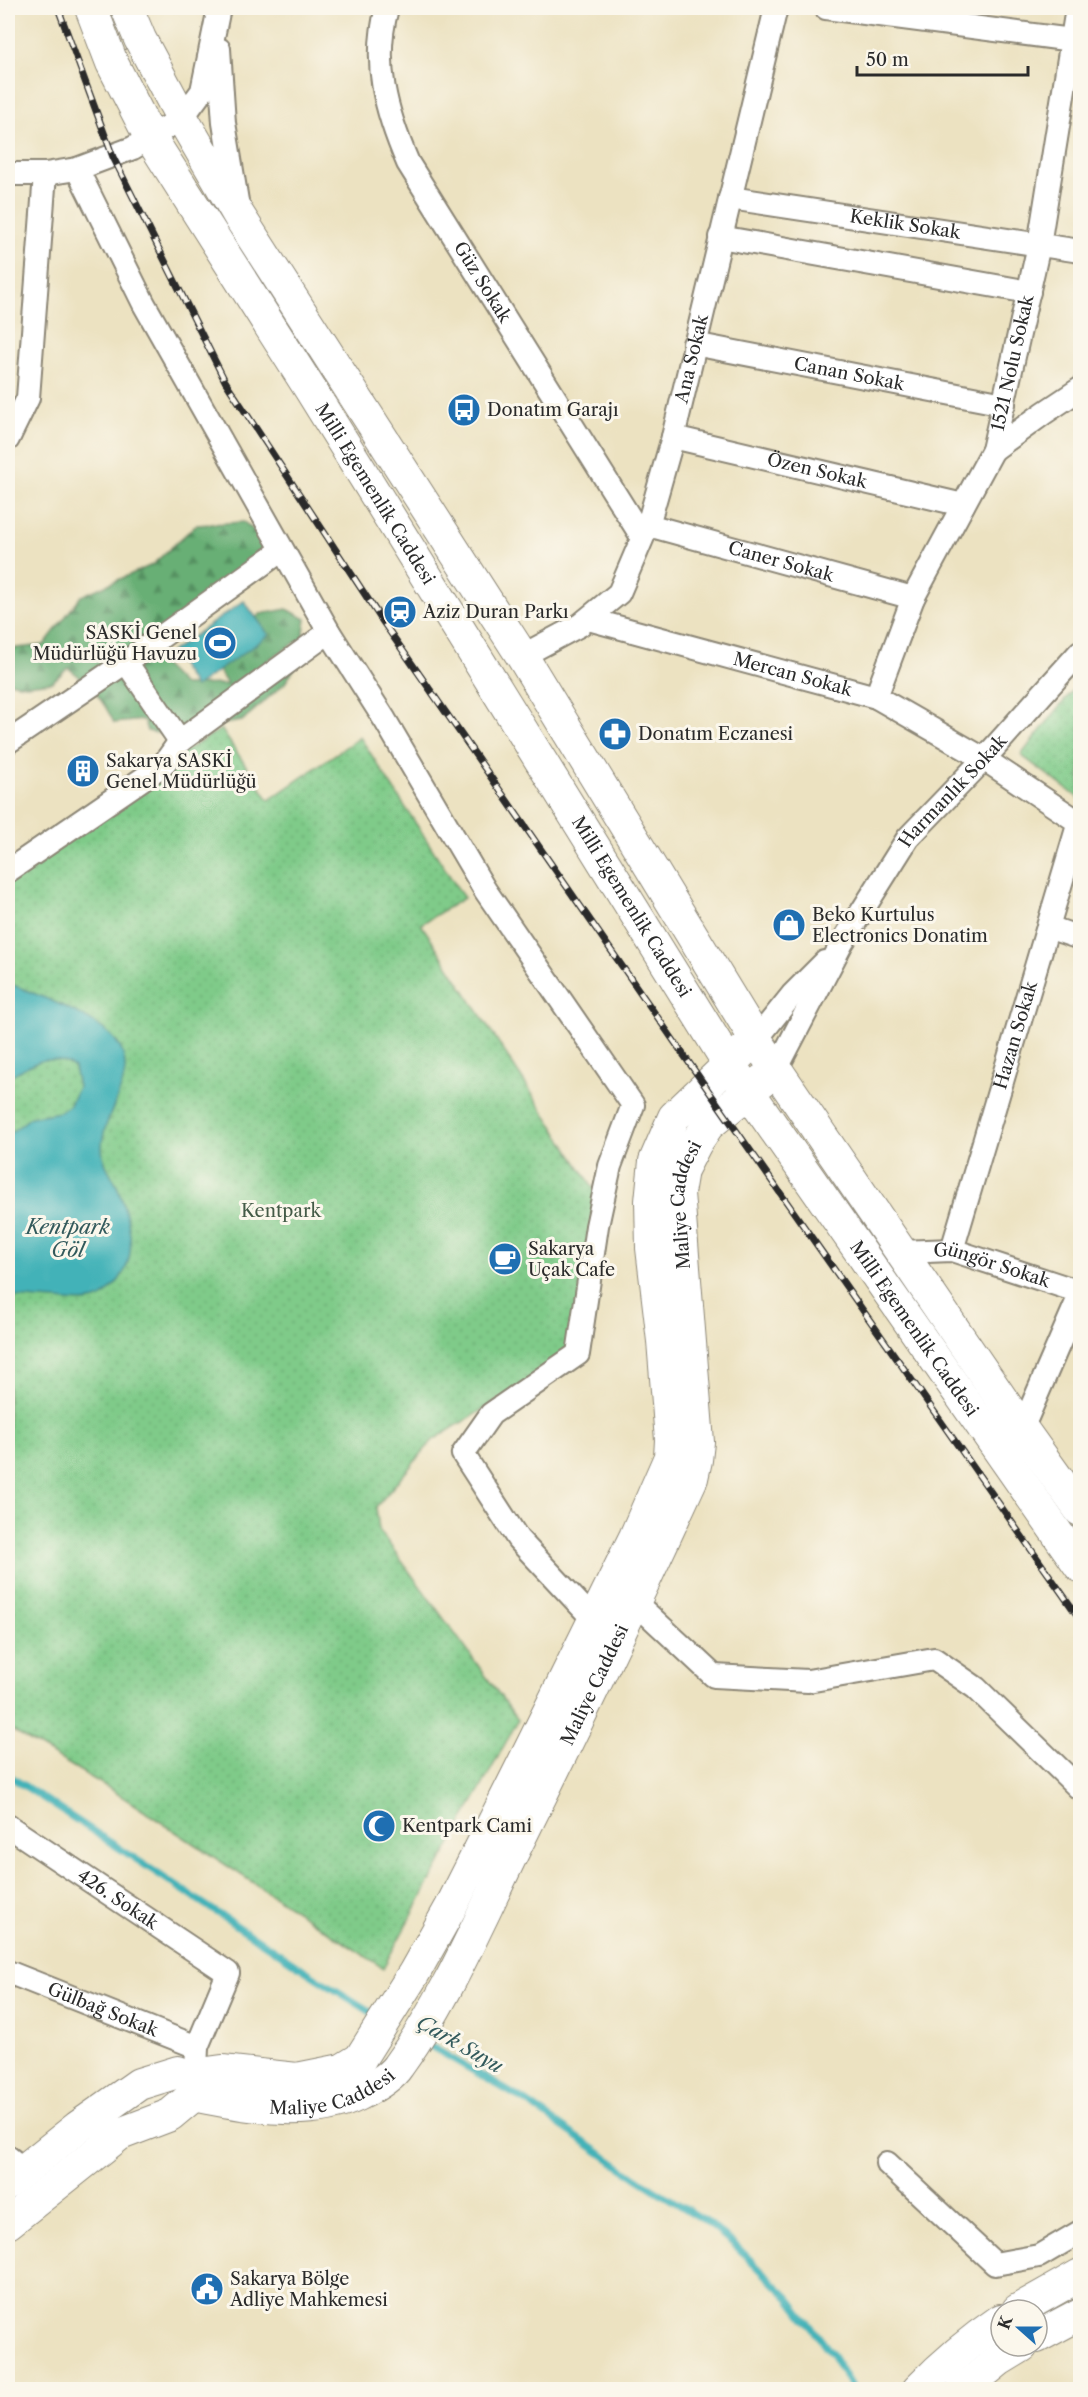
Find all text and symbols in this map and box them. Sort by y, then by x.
scale bar [857,39,1028,77]
text: 50 m [866,49,909,71]
street label: Keklik Sokak [848,205,963,244]
street label: Güz Sokak [449,237,517,328]
street label: 1521 Nolu Sokak [987,291,1039,433]
street label: Ana Sokak [670,311,713,406]
street label: Canan Sokak [792,353,908,396]
bus stop icon: Donatım Garajı [446,392,482,428]
street label: Milli Egemenlik Caddesi [311,399,440,589]
place label: Donatım Garajı [487,399,619,421]
street label: Özen Sokak [765,447,871,494]
street label: Caner Sokak [726,537,838,587]
station icon: Aziz Duran Parkı [382,594,418,630]
place label: Aziz Duran Parkı [422,601,569,623]
place label: SASKİ Genel Müdürlüğü Havuzu [32,621,197,665]
sports icon: SASKİ Genel Müdürlüğü Havuzu [202,625,238,661]
street label: Mercan Sokak [731,648,856,701]
pharmacy icon: Donatım Eczanesi [597,716,633,752]
place label: Donatım Eczanesi [638,723,794,745]
street label: Harmanlık Sokak [894,729,1013,851]
place label: Sakarya SASKİ Genel Müdürlüğü [106,749,257,793]
building icon: Sakarya SASKİ Genel Müdürlüğü [65,753,101,789]
street label: Milli Egemenlik Caddesi [567,812,696,1002]
place label: Beko Kurtulus Electronics Donatim [812,904,988,947]
shop icon: Beko Kurtulus Electronics Donatim [771,907,807,943]
street label: Hazan Sokak [989,977,1043,1092]
street label: Maliye Caddesi [667,1137,706,1270]
park label: Kentpark [241,1200,323,1222]
water label: Kentpark Göl [24,1215,111,1262]
street label: Milli Egemenlik Caddesi [845,1237,983,1421]
place label: Sakarya Uçak Cafe [528,1238,615,1281]
street label: Güngör Sokak [933,1238,1054,1293]
cafe icon: Sakarya Uçak Cafe [487,1241,523,1277]
street label: Maliye Caddesi [556,1620,633,1749]
mosque icon: Kentpark Cami [361,1808,397,1844]
place label: Kentpark Cami [402,1815,532,1837]
street label: 426. Sokak [73,1864,164,1935]
street label: Gülbağ Sokak [44,1978,163,2042]
water label: Çark Suyu [413,2010,507,2078]
street label: Maliye Caddesi [269,2064,400,2119]
place label: Sakarya Bölge Adliye Mahkemesi [229,2268,388,2311]
public building icon: Sakarya Bölge Adliye Mahkemesi [189,2271,225,2307]
north arrow [989,2298,1049,2358]
text: K [993,2312,1017,2332]

